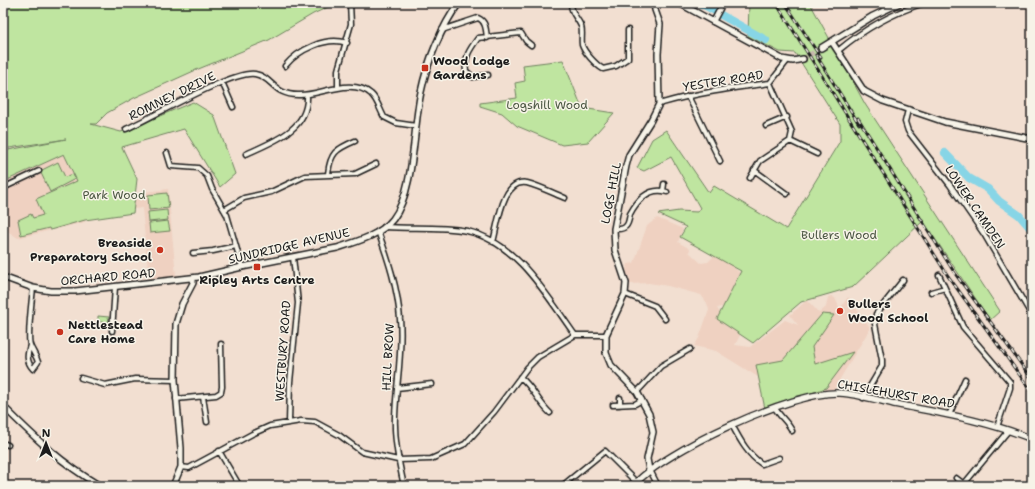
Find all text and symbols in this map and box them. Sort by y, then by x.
place label: Wood Lodge Gardens [433,53,510,83]
marker: Wood Lodge Gardens [420,63,430,73]
street label: YESTER ROAD [682,67,764,95]
street label: ROMNEY DRIVE [126,68,218,124]
park label: Logshill Wood [506,97,588,113]
street label: LOGS HILL [597,160,625,225]
street label: LOWER CAMDEN [941,162,1009,252]
park label: Park Wood [82,187,146,203]
street label: SUNDRIDGE AVENUE [227,224,351,268]
park label: Bullers Wood [801,227,877,243]
place label: Breaside Preparatory School [30,235,152,265]
marker: Breaside Preparatory School [155,245,165,255]
marker: Ripley Arts Centre [252,262,262,272]
street label: ORCHARD ROAD [60,265,156,289]
place label: Ripley Arts Centre [199,272,315,288]
place label: Bullers Wood School [848,296,928,326]
street label: WESTBURY ROAD [271,300,295,402]
marker: Bullers Wood School [835,306,845,316]
place label: Nettlestead Care Home [68,317,143,347]
street label: HILL BROW [378,323,398,391]
marker: Nettlestead Care Home [55,327,65,337]
street label: CHISLEHURST ROAD [836,376,956,412]
north arrow [26,423,66,463]
text: N [42,426,51,441]

